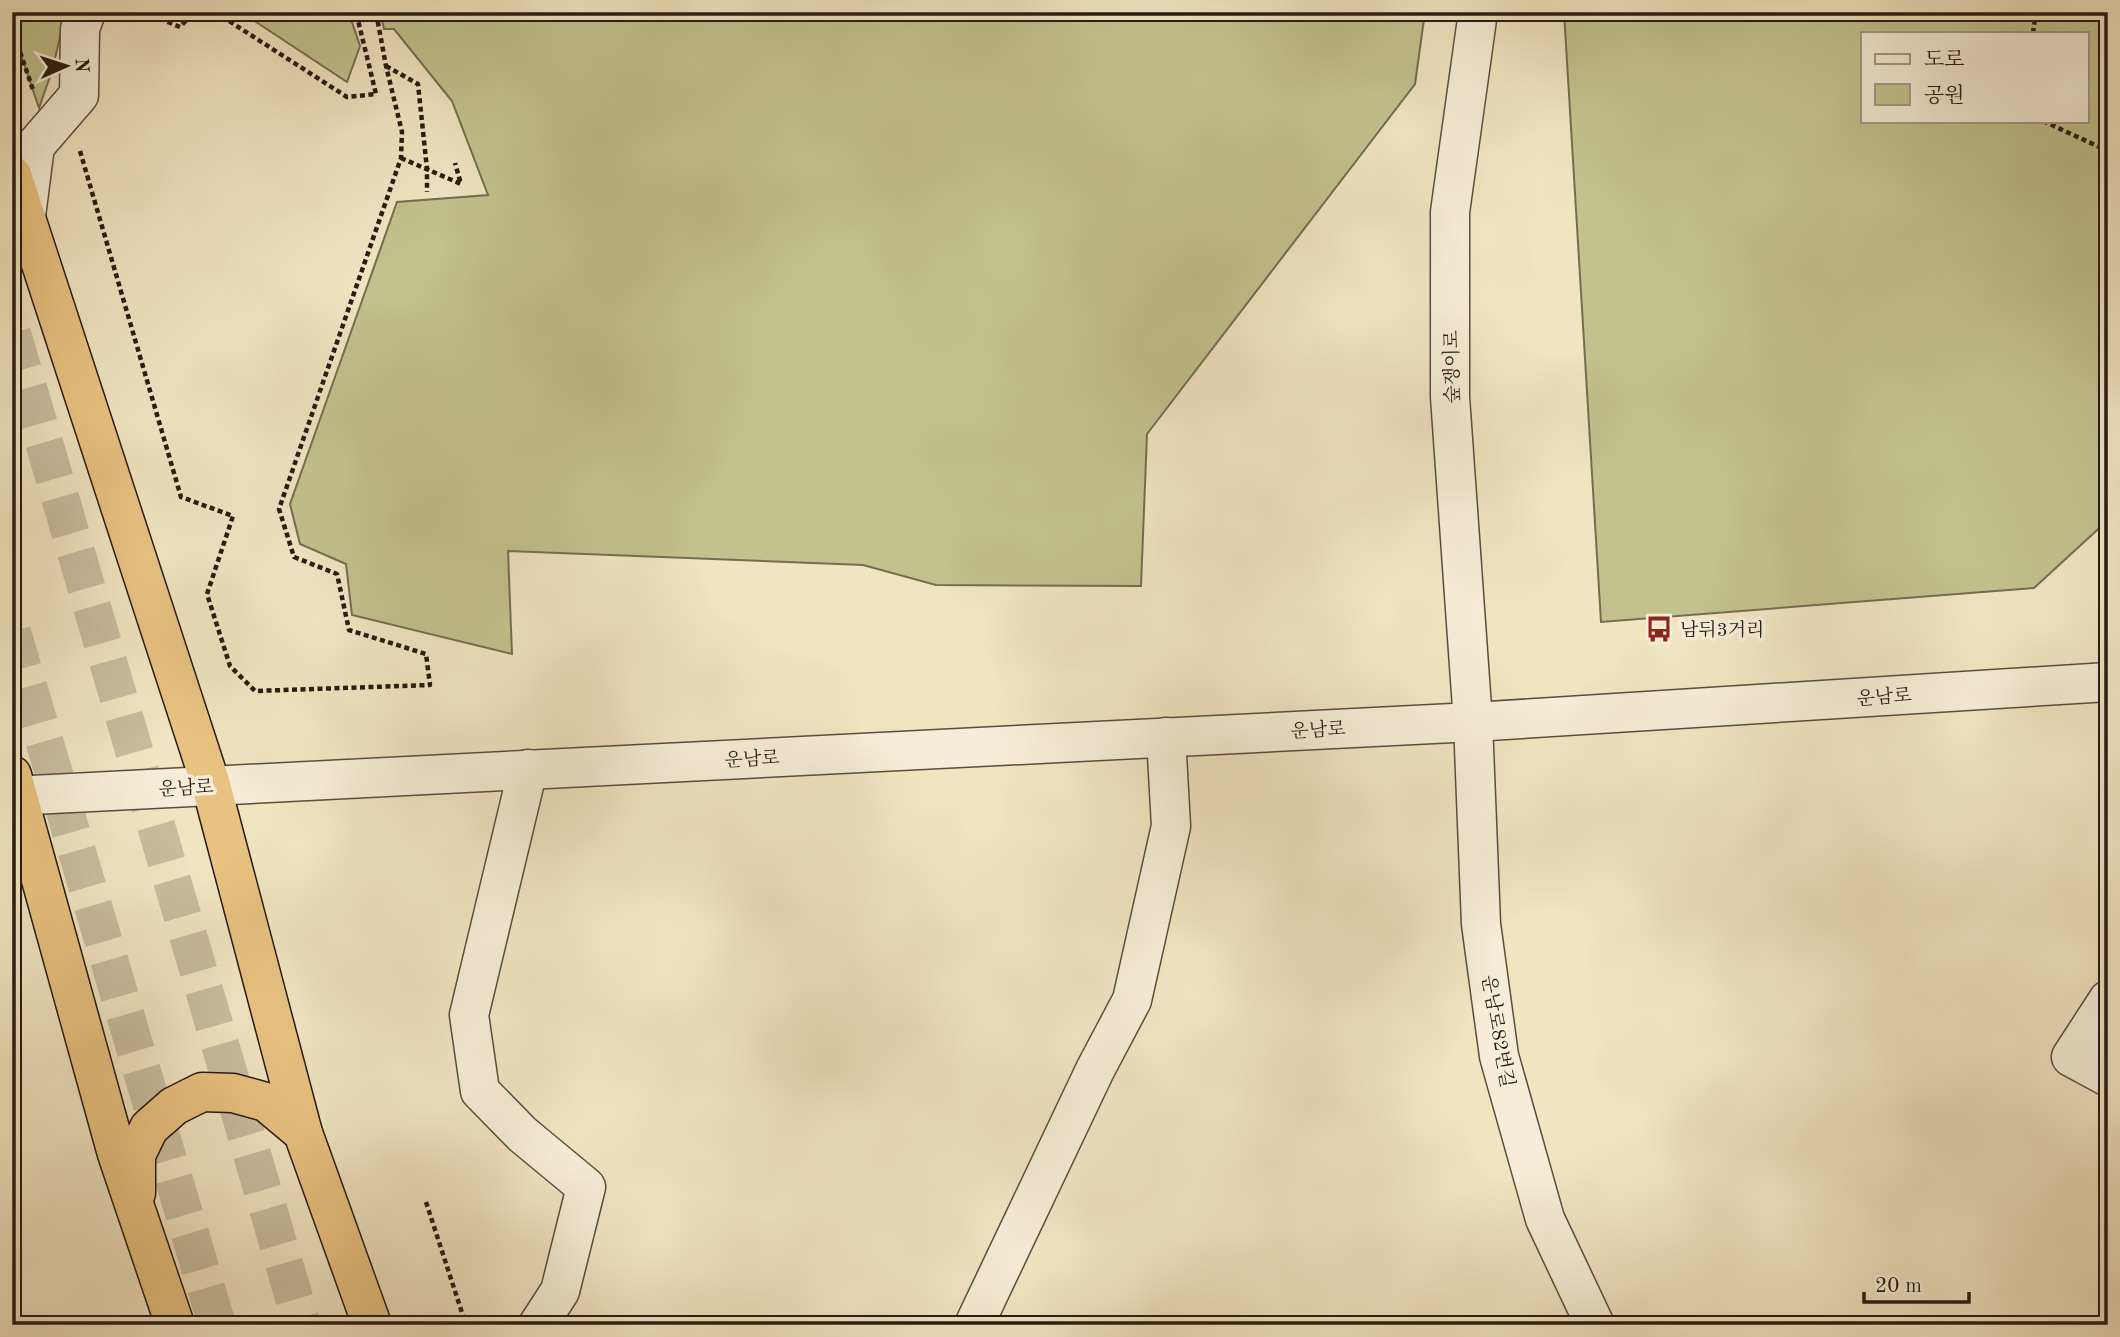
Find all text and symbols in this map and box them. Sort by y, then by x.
north arrow [32,32,102,102]
legend [1861,32,2088,122]
text: 도로 [1924,49,1965,71]
text: N [71,57,90,73]
text: 공원 [1924,84,1965,107]
street label: 숲쟁이로 [1441,330,1464,404]
bus stop icon: 남뒤3거리 [1644,614,1674,644]
place label: 남뒤3거리 [1680,620,1764,641]
street label: 운남로 [1856,685,1912,710]
street label: 운남로 [1290,719,1346,742]
street label: 운남로 [724,748,780,771]
street label: 운남로 [158,777,214,800]
street label: 운남로82번길 [1477,973,1518,1089]
scale bar [1864,1260,1969,1304]
text: 20 m [1875,1276,1922,1297]

